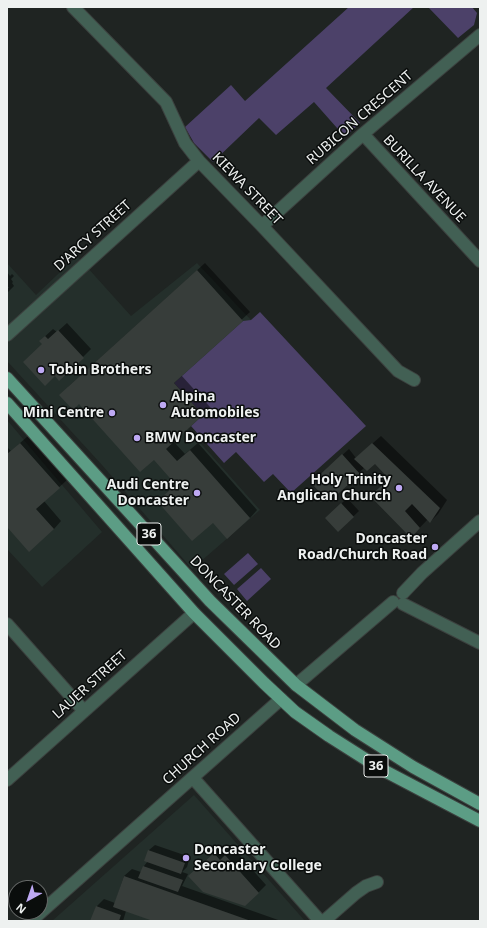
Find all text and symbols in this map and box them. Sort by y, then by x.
street label: RUBICON CRESCENT [304,67,416,169]
street label: BURILLA AVENUE [379,132,469,226]
street label: KIEWA STREET [208,149,286,229]
street label: D'ARCY STREET [51,197,135,275]
place label: Tobin Brothers [49,362,151,378]
marker: Tobin Brothers [36,365,46,375]
place label: Alpina Automobiles [171,389,260,422]
marker: Alpina Automobiles [158,400,168,410]
place label: Mini Centre [23,405,104,421]
marker: Mini Centre [107,408,117,418]
place label: BMW Doncaster [145,430,256,446]
marker: BMW Doncaster [132,433,142,443]
place label: Holy Trinity Anglican Church [277,472,391,504]
place label: Audi Centre Doncaster [107,477,189,510]
marker: Holy Trinity Anglican Church [394,483,404,493]
marker: Audi Centre Doncaster [192,488,202,498]
road number: 36 [137,523,161,545]
place label: Doncaster Road/Church Road [298,531,427,564]
marker: Doncaster Road/Church Road [430,542,440,552]
street label: DONCASTER ROAD [186,553,284,653]
street label: LAUER STREET [49,647,131,723]
street label: CHURCH ROAD [159,709,245,789]
road number: 36 [364,755,388,777]
place label: Doncaster Secondary College [194,842,322,874]
marker: Doncaster Secondary College [181,853,191,863]
north arrow [8,880,48,920]
text: N [12,900,29,917]

